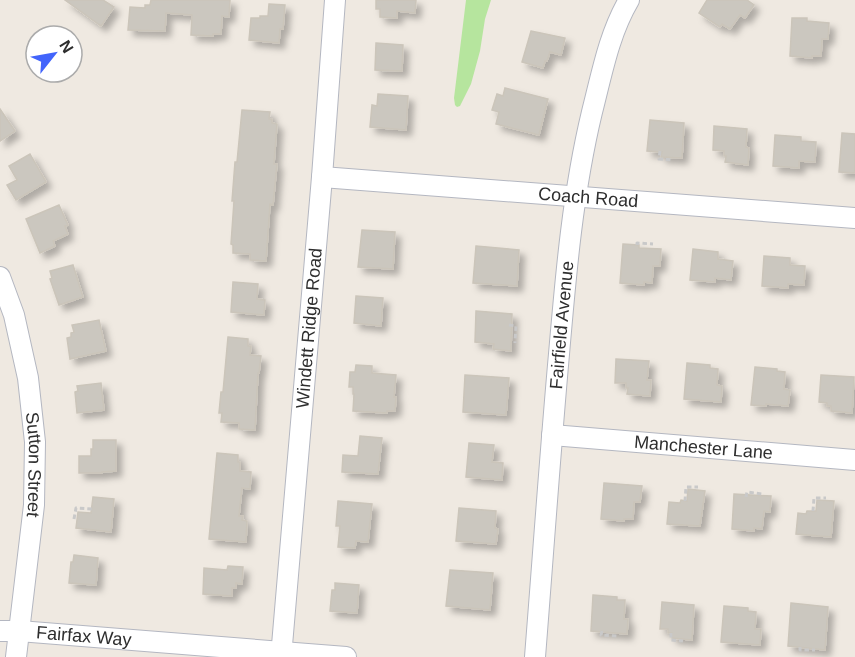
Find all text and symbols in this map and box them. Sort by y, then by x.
north arrow [24,24,84,84]
text: N [56,37,77,56]
street label: Coach Road [538,184,639,211]
street label: Windett Ridge Road [292,247,326,409]
street label: Fairfield Avenue [546,260,578,390]
street label: Sutton Street [22,411,45,518]
street label: Manchester Lane [633,432,774,463]
street label: Fairfax Way [35,622,132,650]

